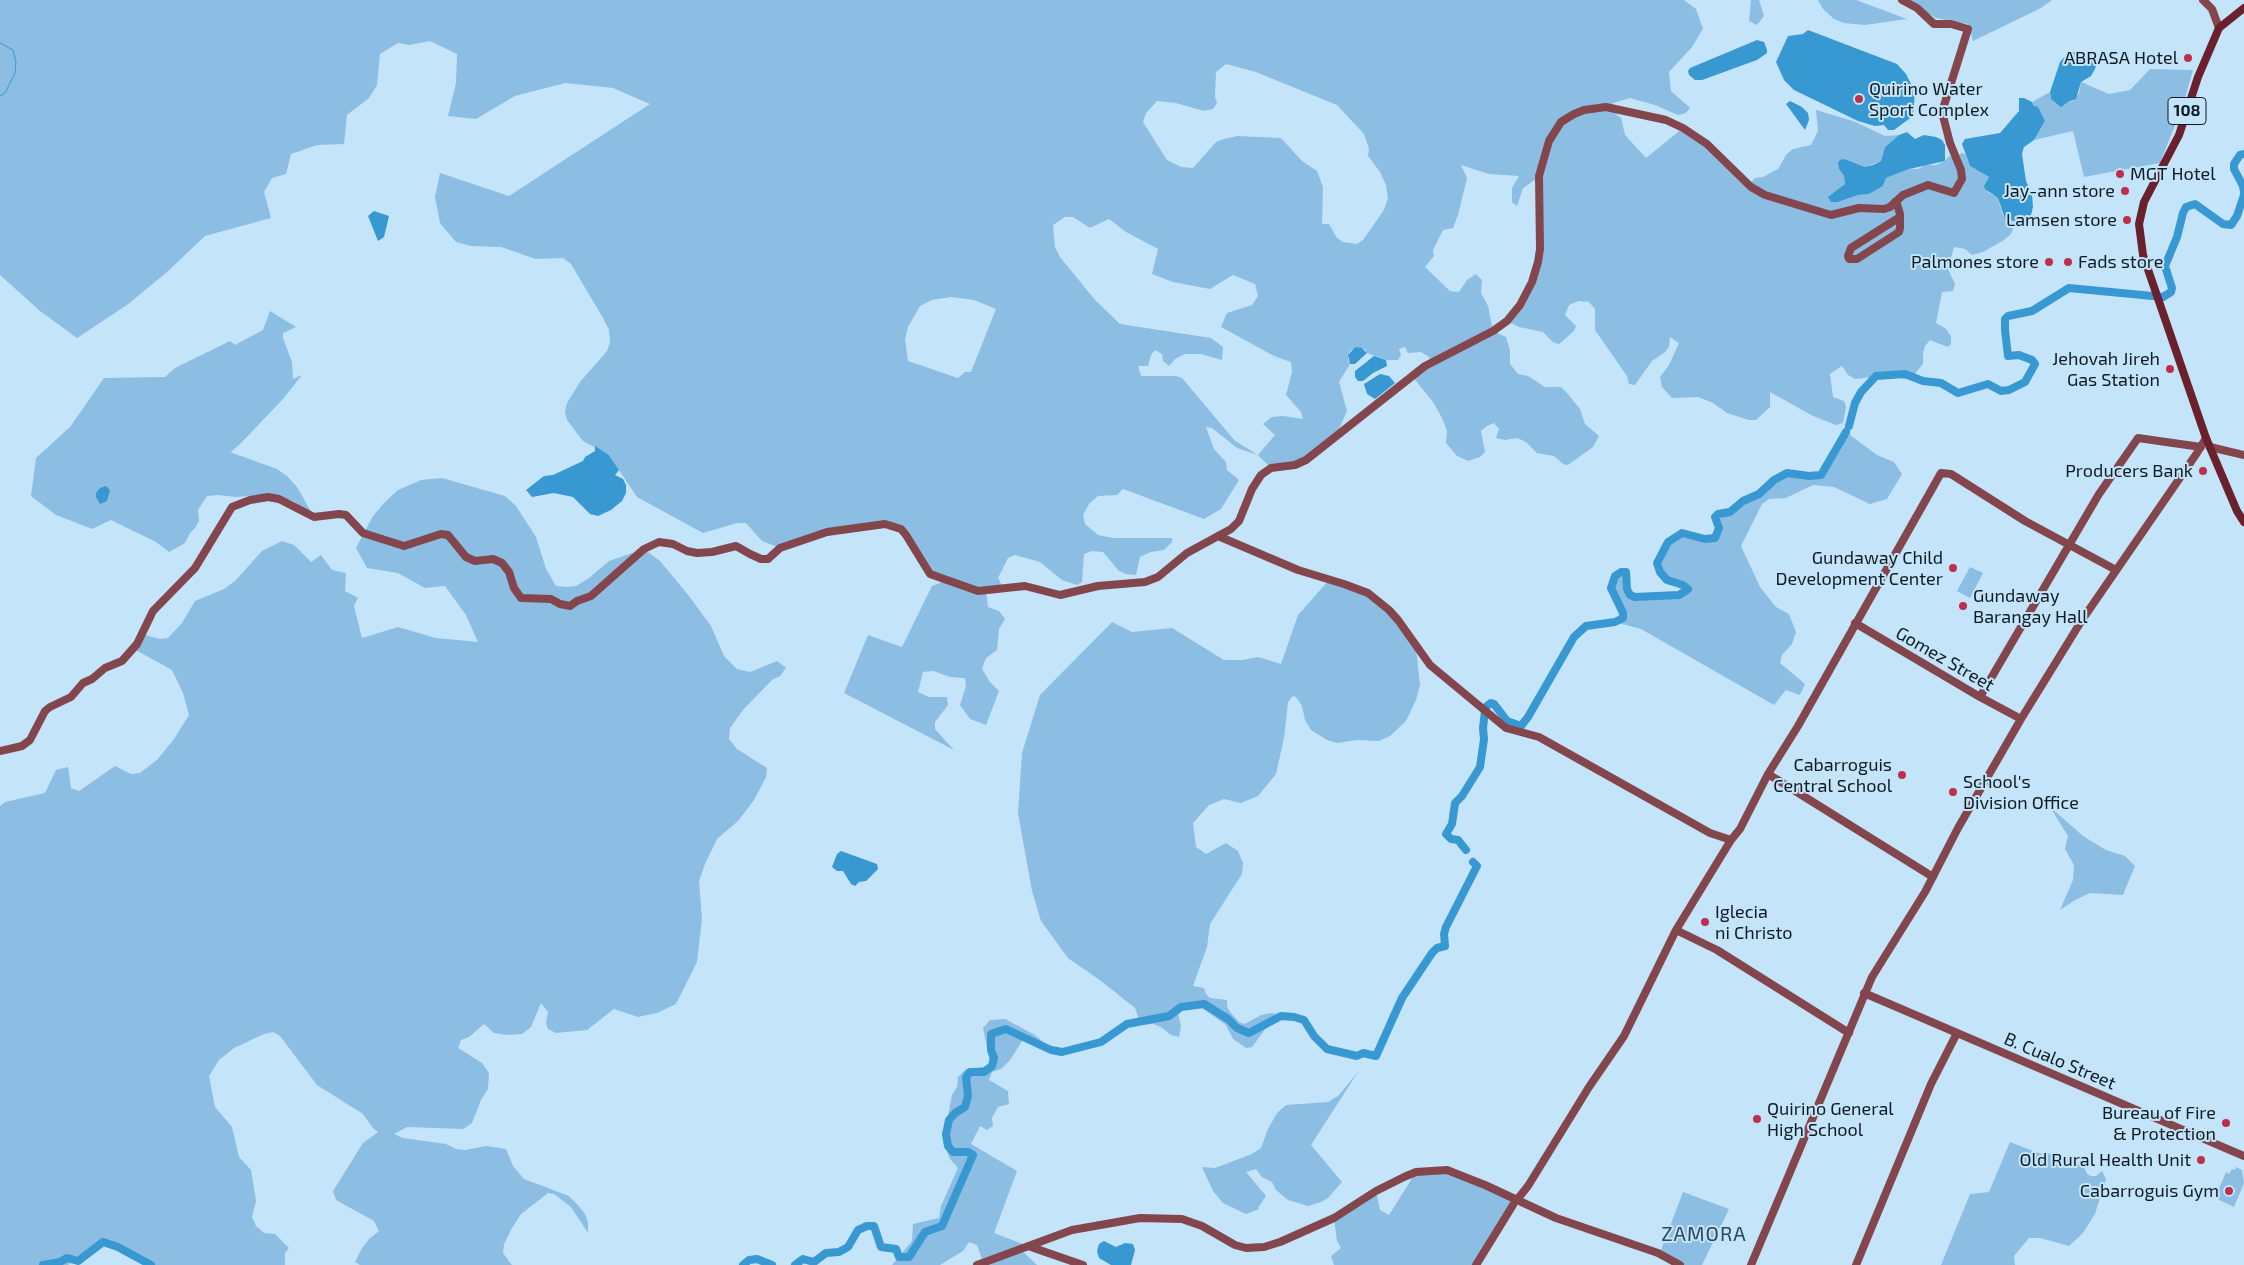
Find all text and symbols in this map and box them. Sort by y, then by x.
place label: ABRASA Hotel [2064,47,2178,69]
marker: ABRASA Hotel [2182,52,2194,64]
place label: Quirino Water Sport Complex [1869,78,1989,120]
marker: Quirino Water Sport Complex [1853,93,1865,105]
road number: 108 [2168,98,2206,124]
place label: MGT Hotel [2130,163,2216,185]
marker: MGT Hotel [2114,168,2126,180]
place label: Jay-ann store [2004,180,2115,202]
marker: Jay-ann store [2119,185,2131,197]
place label: Lamsen store [2006,209,2117,231]
marker: Lamsen store [2121,214,2133,226]
place label: Palmones store [1911,251,2039,273]
place label: Fads store [2078,251,2164,273]
marker: Palmones store [2043,256,2055,268]
marker: Fads store [2062,256,2074,268]
place label: Jehovah Jireh Gas Station [2052,348,2160,390]
marker: Jehovah Jireh Gas Station [2164,363,2176,375]
place label: Producers Bank [2065,460,2193,482]
marker: Producers Bank [2197,465,2209,477]
place label: Gundaway Child Development Center [1775,547,1943,590]
marker: Gundaway Child Development Center [1947,562,1959,574]
place label: Gundaway Barangay Hall [1973,585,2088,628]
marker: Gundaway Barangay Hall [1957,600,1969,612]
street label: Gomez Street [1892,622,1998,696]
place label: Cabarroguis Central School [1773,754,1892,796]
marker: Cabarroguis Central School [1896,769,1908,781]
place label: School's Division Office [1963,771,2079,814]
marker: School's Division Office [1947,786,1959,798]
place label: Iglecia ni Christo [1715,901,1793,944]
marker: Iglecia ni Christo [1699,916,1711,928]
street label: B. Cualo Street [2001,1028,2119,1094]
place label: Quirino General High School [1767,1098,1894,1140]
place label: Bureau of Fire & Protection [2102,1102,2216,1144]
marker: Quirino General High School [1751,1113,1763,1125]
marker: Bureau of Fire & Protection [2220,1117,2232,1129]
place label: Old Rural Health Unit [2020,1149,2191,1171]
marker: Old Rural Health Unit [2195,1154,2207,1166]
place label: Cabarroguis Gym [2080,1180,2219,1202]
marker: Cabarroguis Gym [2223,1185,2235,1197]
district label: ZAMORA [1661,1222,1747,1246]

